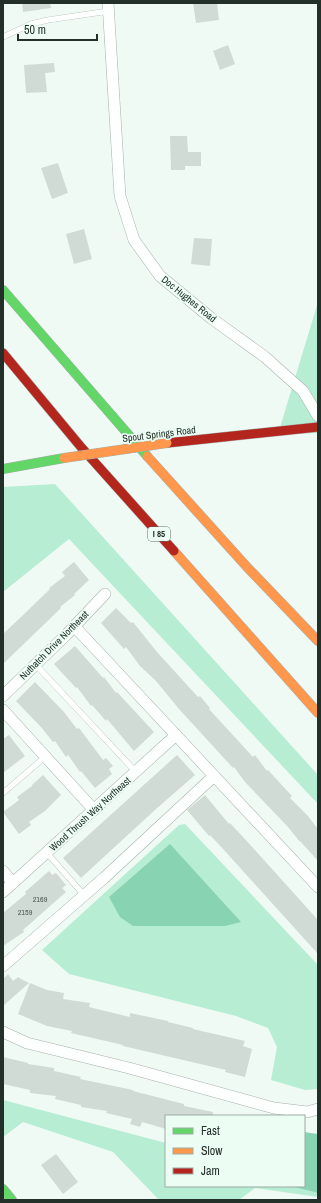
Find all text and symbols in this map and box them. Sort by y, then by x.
scale bar [18,16,97,42]
text: 50 m [24,22,46,38]
street label: Doc Hughes Road [159,273,219,325]
street label: Spout Springs Road [122,423,196,445]
road number: I 85 [148,527,170,541]
street label: Nuthatch Drive Northeast [17,607,92,682]
street label: Wood Thrush Way Northeast [47,774,134,854]
house number: 2169 [33,894,48,904]
house number: 2159 [18,907,33,917]
legend [165,1115,305,1187]
text: Fast [201,1123,220,1139]
text: Slow [201,1143,223,1159]
text: Jam [201,1163,220,1179]

